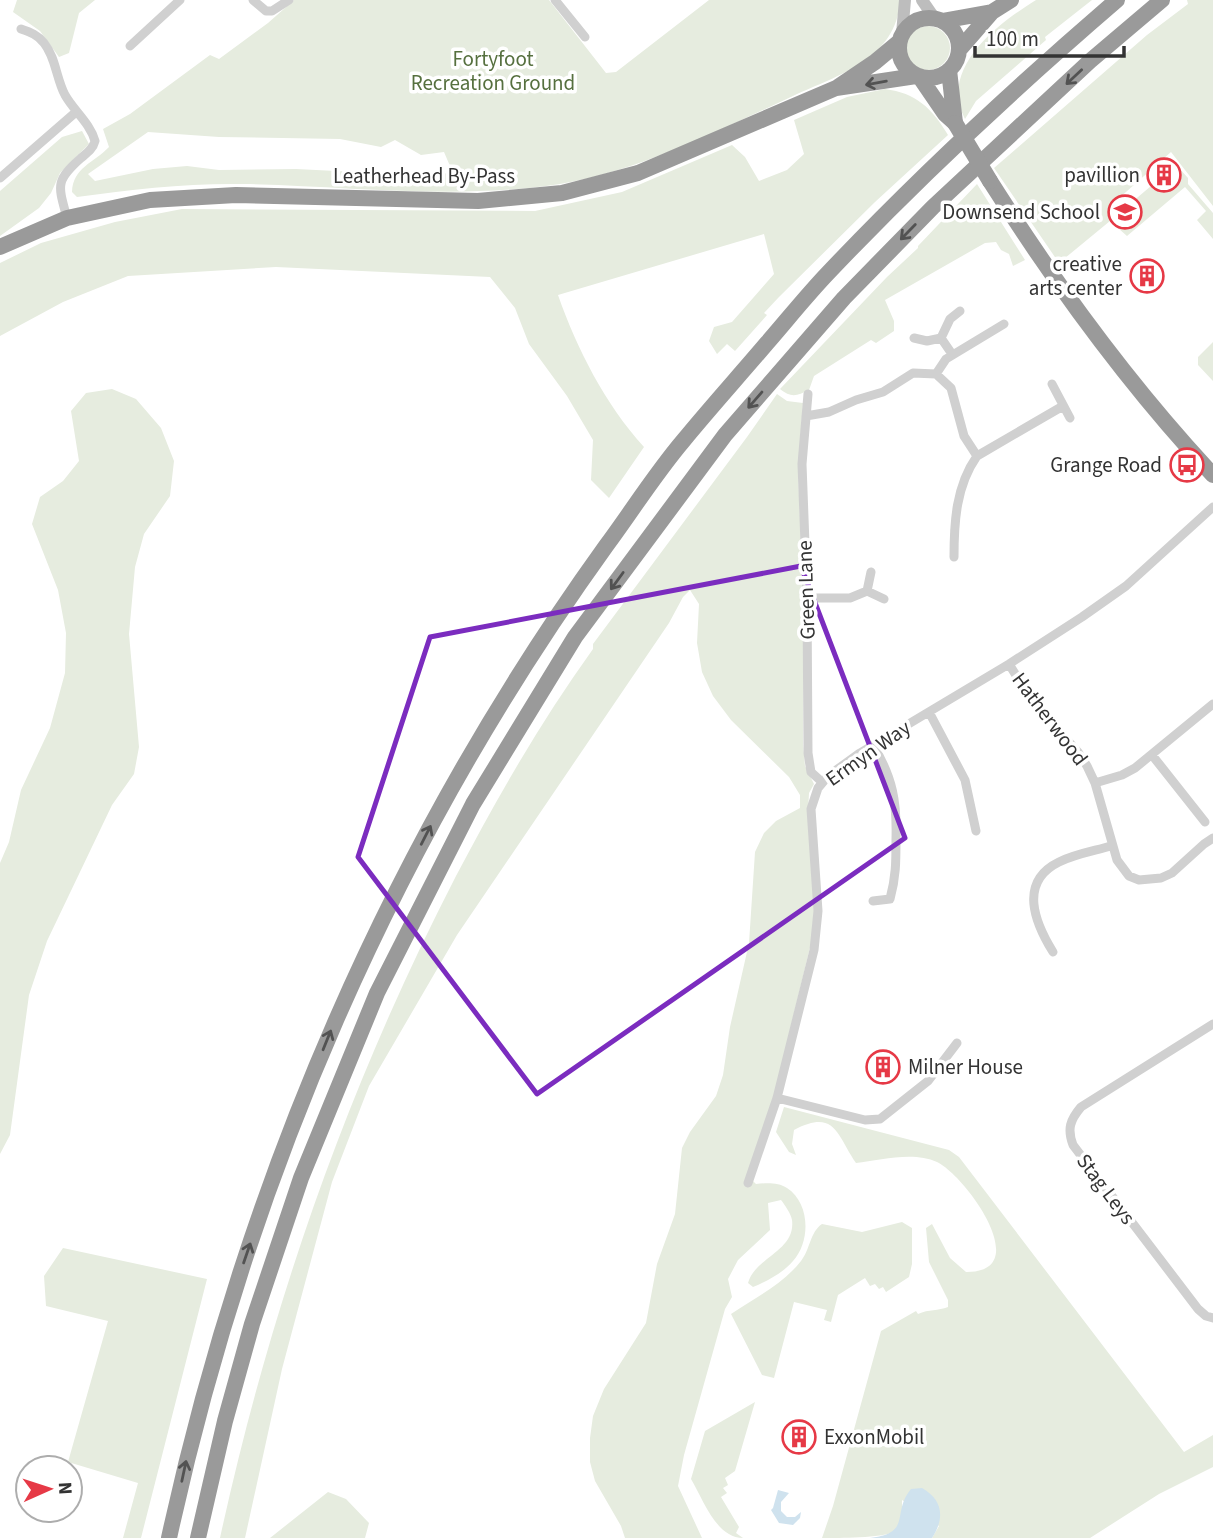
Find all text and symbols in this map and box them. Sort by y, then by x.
scale bar [975,14,1124,58]
text: 100 m [986,24,1039,54]
park label: Fortyfoot Recreation Ground [411,44,575,98]
one-way arrow [1066,68,1083,85]
one-way arrow [866,77,888,90]
building icon: pavillion [1145,156,1183,194]
place label: pavillion [1064,160,1140,190]
street label: Leatherhead By-Pass [333,161,515,191]
school or university icon: Downsend School [1106,193,1144,231]
place label: Downsend School [942,197,1100,227]
one-way arrow [899,223,916,240]
place label: creative arts center [1029,249,1123,303]
building icon: creative arts center [1128,257,1166,295]
one-way arrow [747,391,763,409]
bus stop icon: Grange Road [1168,446,1206,484]
place label: Grange Road [1050,450,1162,480]
street label: Green Lane [789,540,823,640]
one-way arrow [609,571,624,590]
street label: Hatherwood [1005,666,1095,772]
street label: Ermyn Way [819,713,917,793]
one-way arrow [419,825,433,846]
one-way arrow [322,1030,335,1052]
building icon: Milner House [864,1048,902,1086]
place label: Milner House [908,1052,1023,1082]
street label: Stag Leys [1069,1147,1143,1231]
one-way arrow [241,1242,254,1264]
building icon: ExxonMobil [780,1418,818,1456]
place label: ExxonMobil [824,1422,924,1452]
north arrow [14,1454,84,1524]
one-way arrow [177,1460,191,1483]
text: N [51,1481,78,1495]

